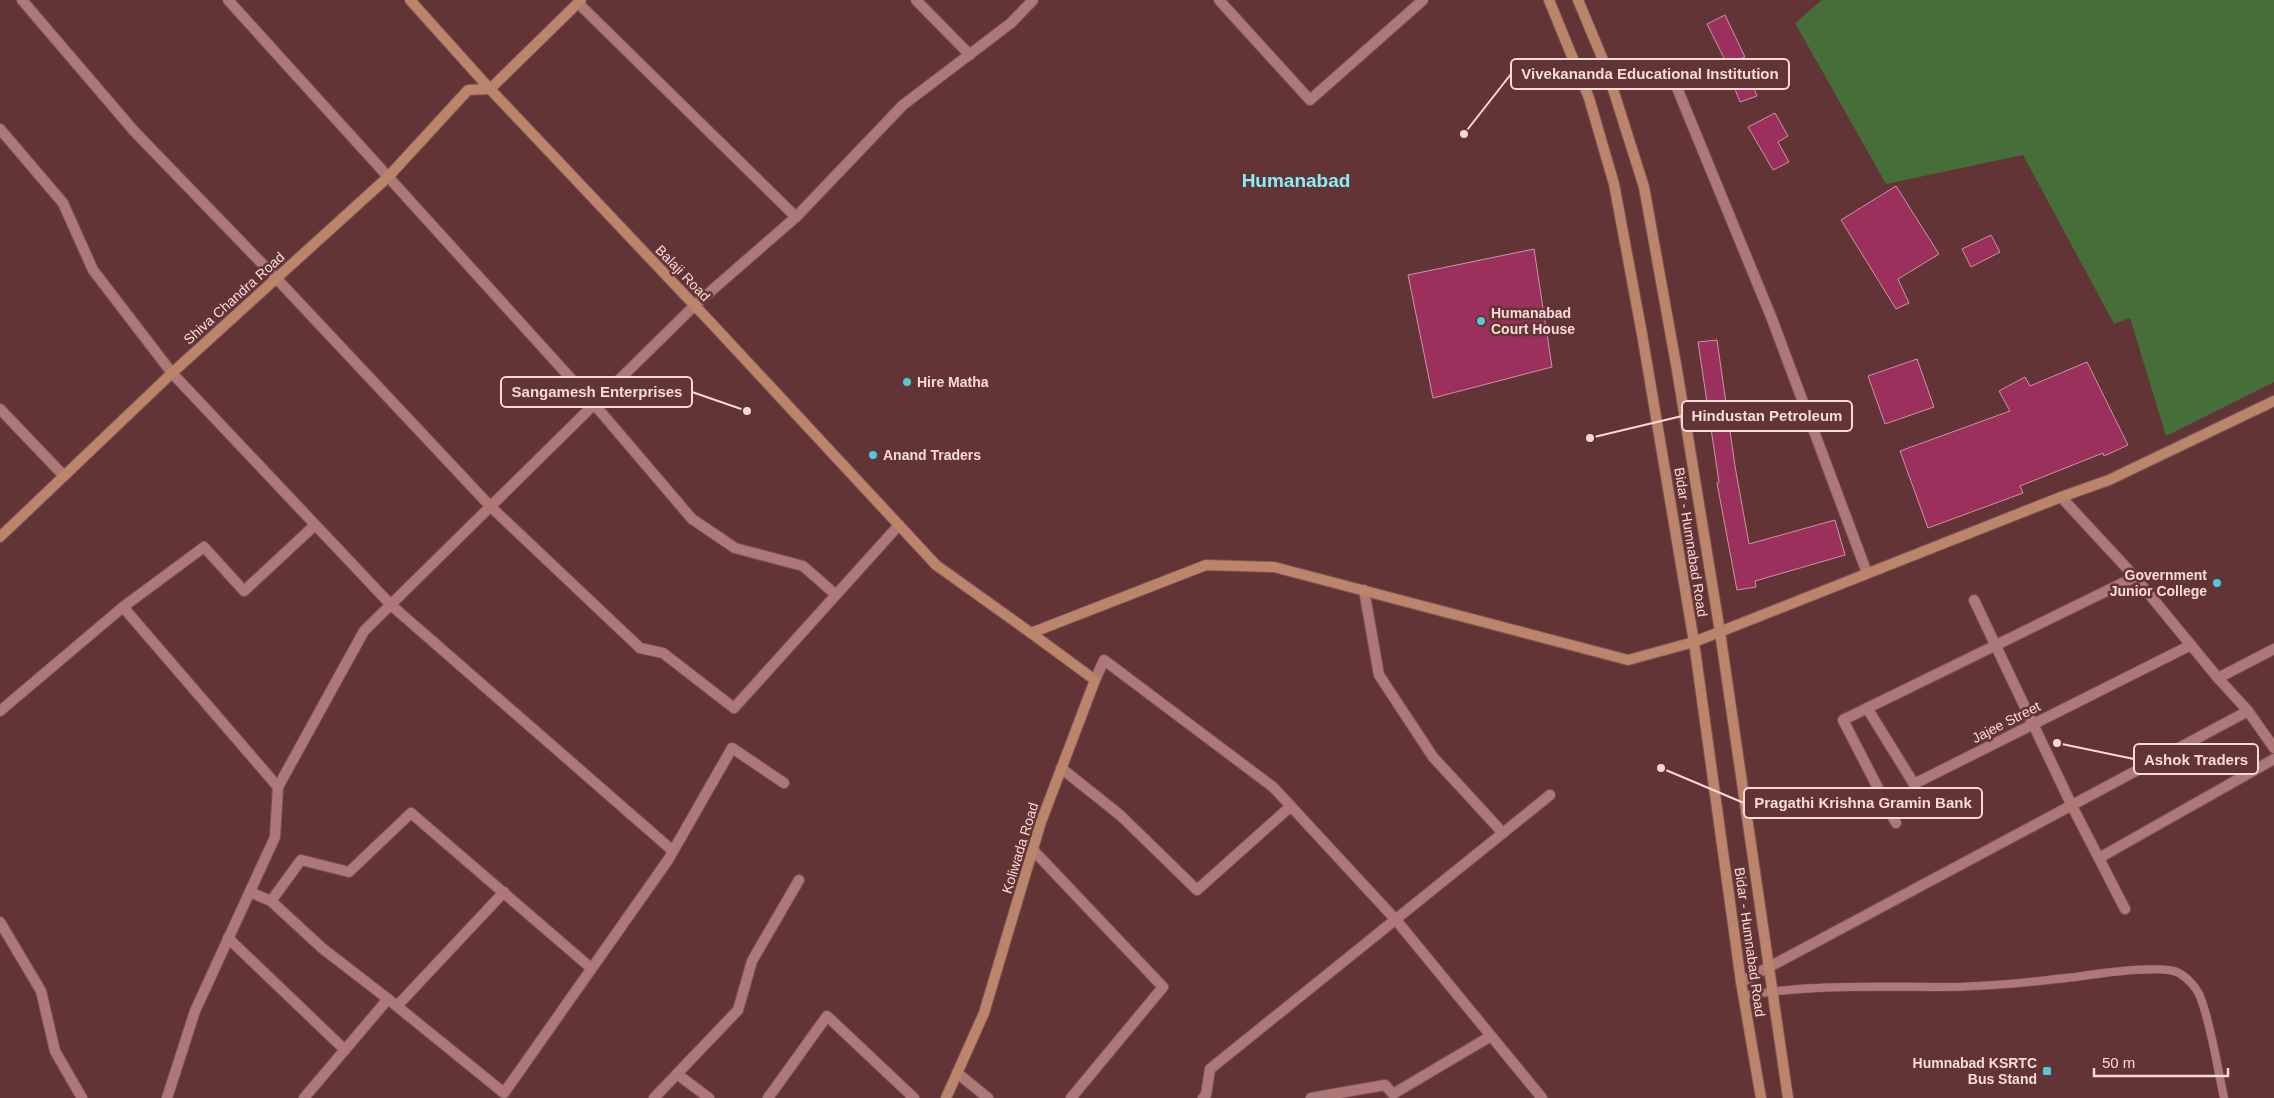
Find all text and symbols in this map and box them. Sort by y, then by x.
callout: Vivekananda Educational Institution [1511,59,1789,89]
text: Vivekananda Educational Institution [1521,65,1779,82]
district label: Humanabad [1242,170,1350,191]
street label: Balaji Road [652,242,714,304]
street label: Shiva Chandra Road [180,249,288,347]
place label: Humanabad Court House [1491,305,1575,337]
marker: Humanabad Court House [1475,315,1487,327]
place label: Hire Matha [917,374,989,390]
marker: Hire Matha [901,376,913,388]
callout: Sangamesh Enterprises [501,377,692,407]
text: Sangamesh Enterprises [512,383,682,400]
callout: Hindustan Petroleum [1682,401,1852,431]
text: Hindustan Petroleum [1692,407,1842,424]
place label: Anand Traders [883,447,981,463]
marker: Anand Traders [867,449,879,461]
street label: Bidar - Humnabad Road [1671,466,1711,618]
place label: Government Junior College [2110,567,2207,599]
marker: Government Junior College [2211,577,2223,589]
street label: Jajee Street [1969,698,2043,746]
callout: Ashok Traders [2134,744,2258,774]
text: Ashok Traders [2144,751,2248,768]
callout: Pragathi Krishna Gramin Bank [1744,788,1982,818]
text: Pragathi Krishna Gramin Bank [1754,794,1972,811]
street label: Koliwada Road [999,801,1041,895]
street label: Bidar - Humnabad Road [1732,866,1768,1018]
scale bar [2094,1046,2228,1078]
text: 50 m [2102,1054,2135,1071]
place label: Humnabad KSRTC Bus Stand [1913,1055,2037,1087]
marker: Humnabad KSRTC Bus Stand [2041,1065,2053,1077]

